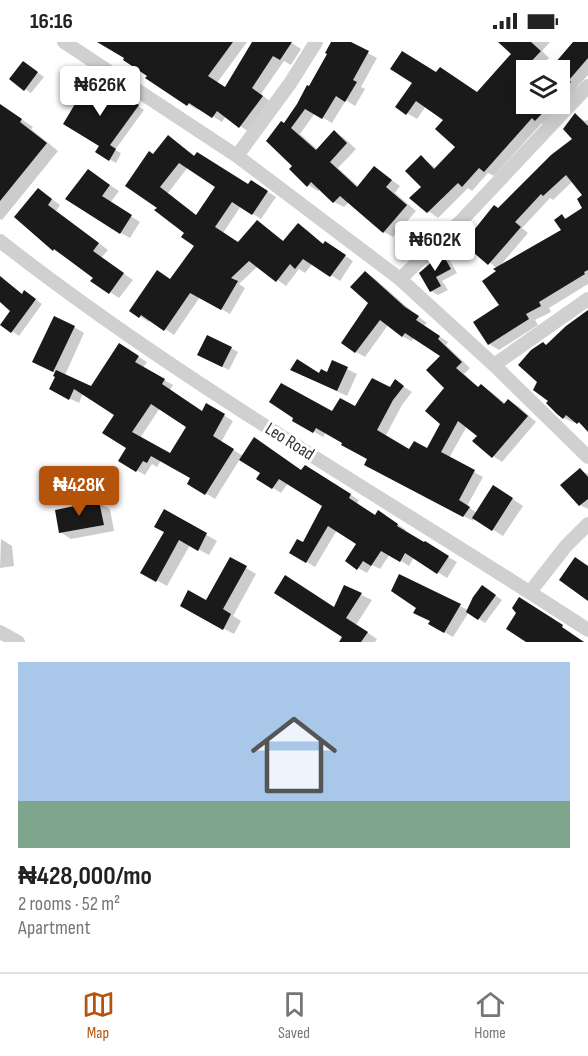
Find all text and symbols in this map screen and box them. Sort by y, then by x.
text: 16:16 [30,8,73,35]
map controls [516,60,570,114]
button: layers [516,60,570,114]
pin: ₦626K [58,66,142,117]
text: ₦626K [74,73,126,97]
pin: ₦602K [393,221,477,272]
text: ₦602K [409,228,461,252]
street label: Leo Road [261,418,318,465]
pin: ₦428K [37,466,121,517]
text: ₦428K [53,473,105,497]
icon: home [240,701,348,809]
text: ₦428,000/mo [18,861,152,892]
text: 2 rooms · 52 m² [18,892,120,916]
text: Apartment [18,916,91,940]
tab: Map [82,988,115,1043]
tab: Saved [278,988,311,1043]
tab: Home [474,988,507,1043]

